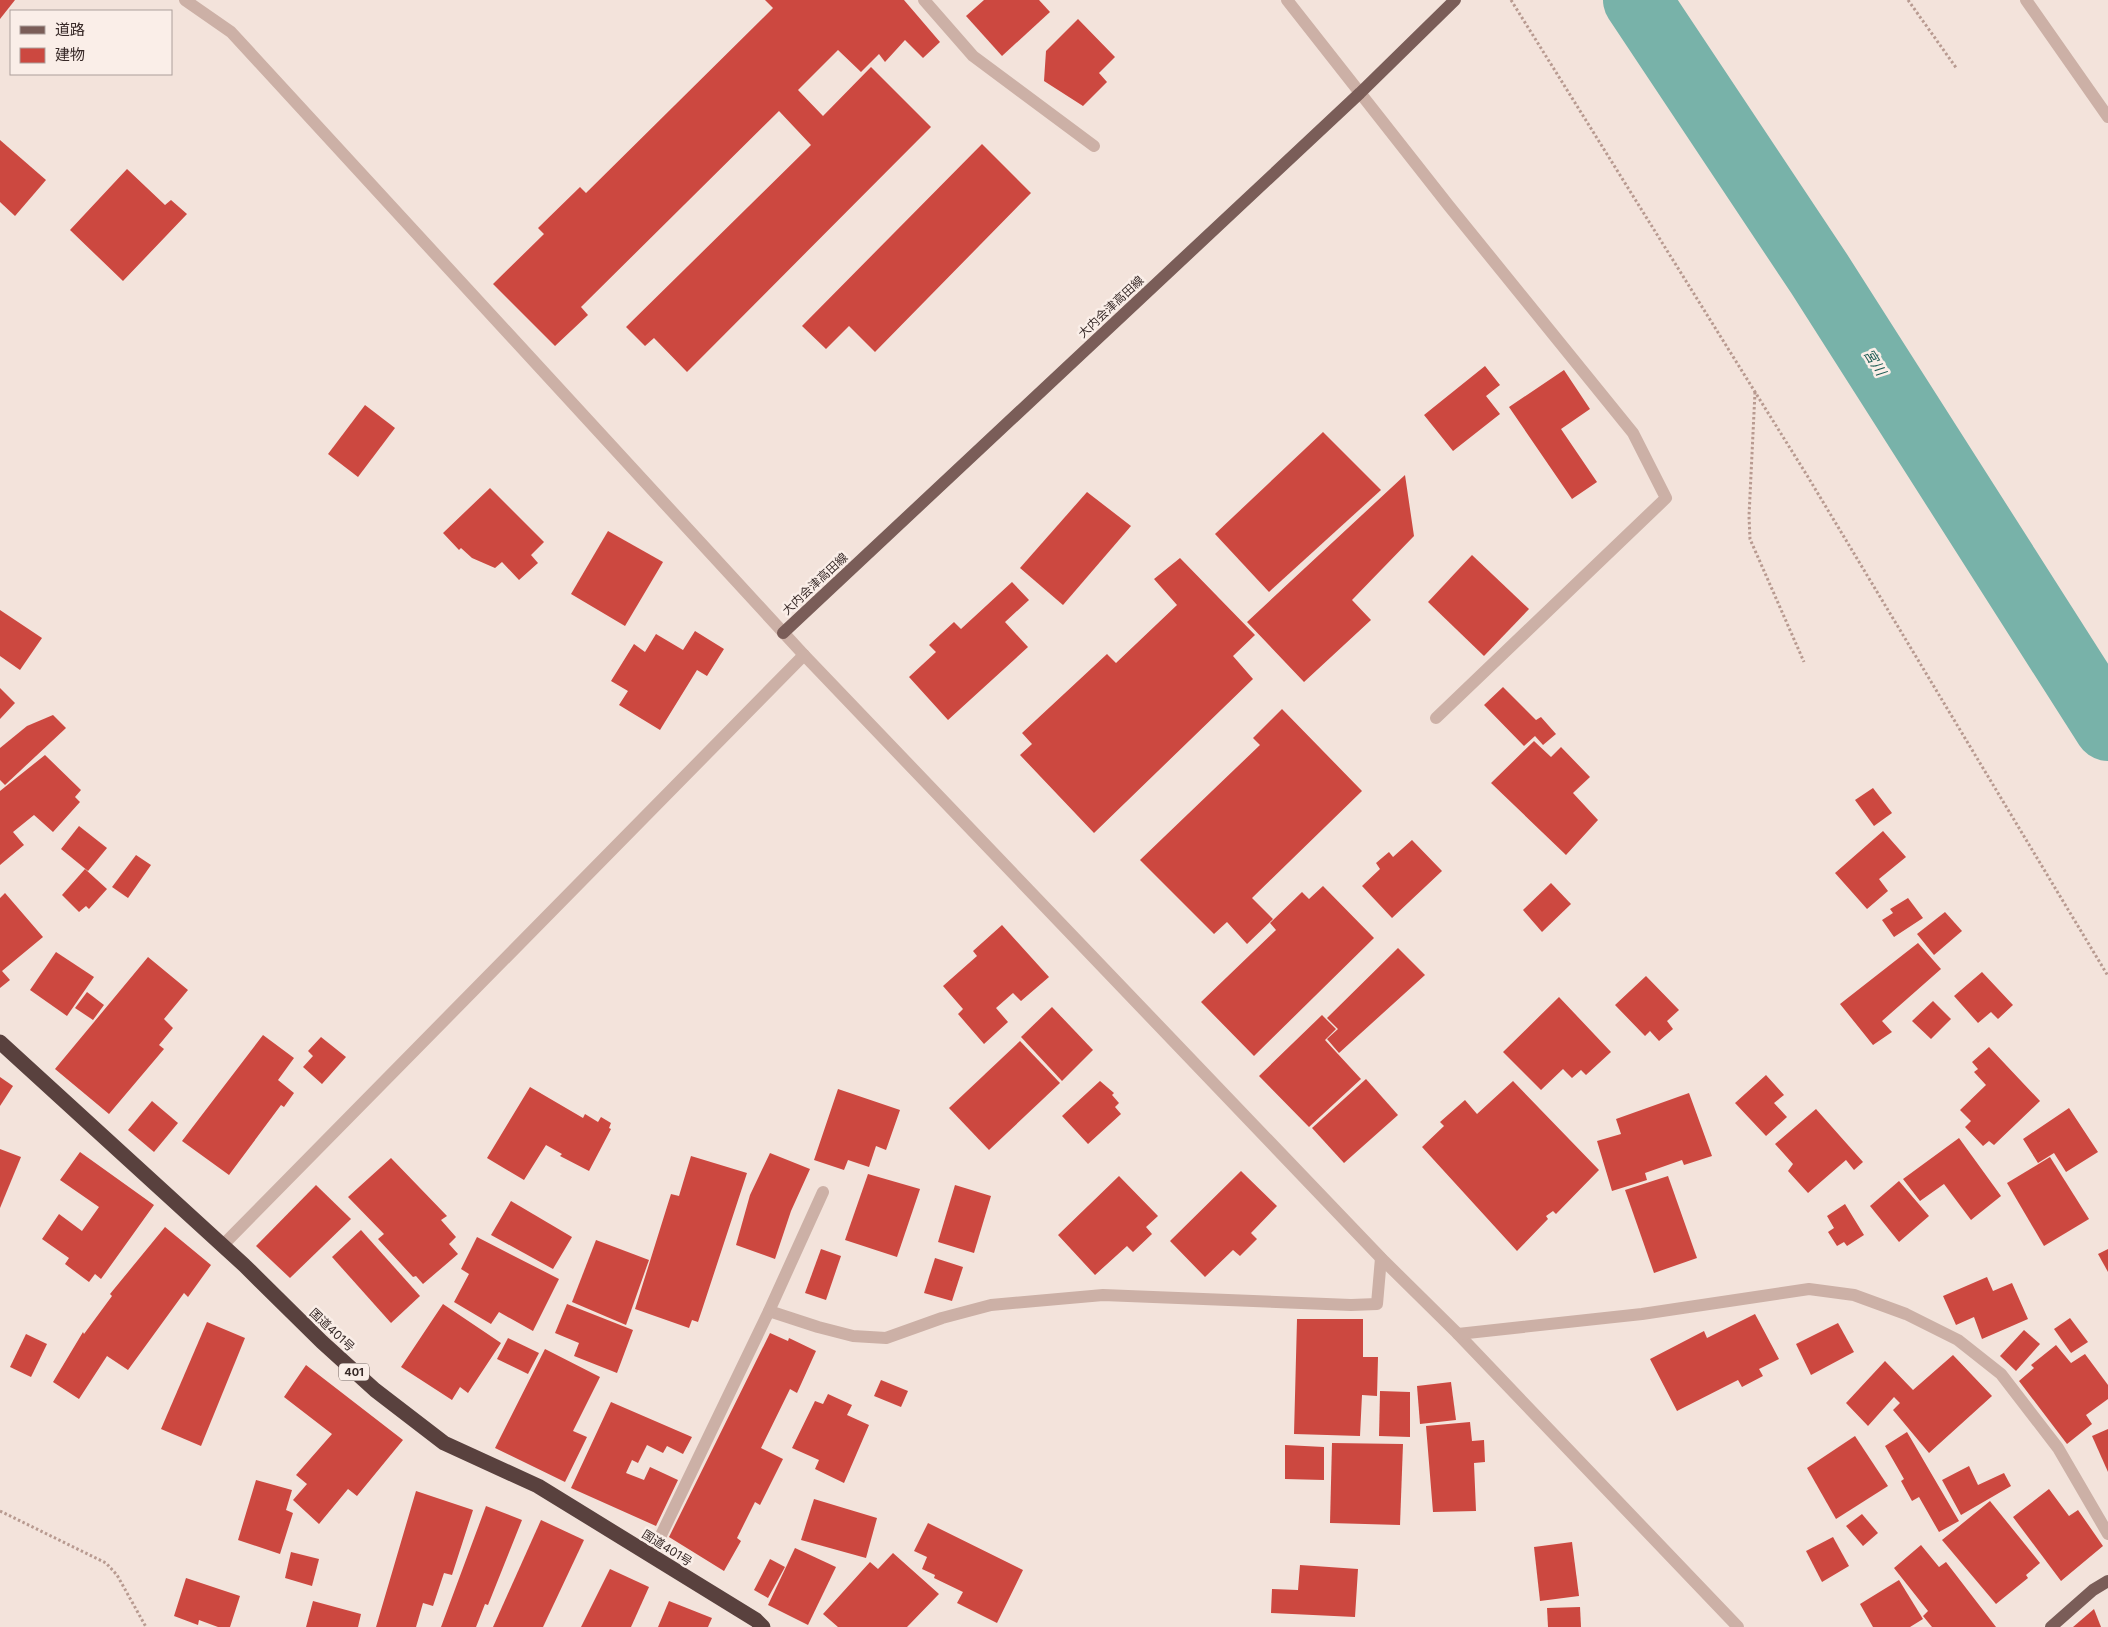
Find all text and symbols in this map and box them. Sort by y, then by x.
legend [10,10,172,75]
text: 道路 [55,20,85,39]
text: 建物 [55,45,85,64]
street label: 大内会津高田線 [1075,272,1146,341]
water label: 宮川 [1861,345,1891,380]
street label: 大内会津高田線 [779,549,850,618]
street label: 国道401号 [307,1305,358,1354]
road number: 401 [339,1364,369,1380]
street label: 国道401号 [639,1526,695,1569]

